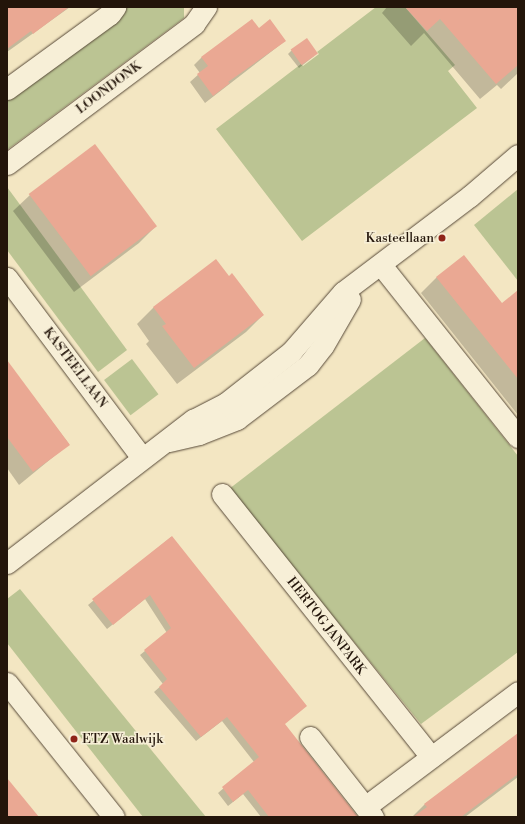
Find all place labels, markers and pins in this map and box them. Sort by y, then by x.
place label: Kasteellaan [365,230,434,246]
marker: Kasteellaan [437,233,447,243]
place label: ETZ Waalwijk [82,731,163,747]
marker: ETZ Waalwijk [69,734,79,744]

